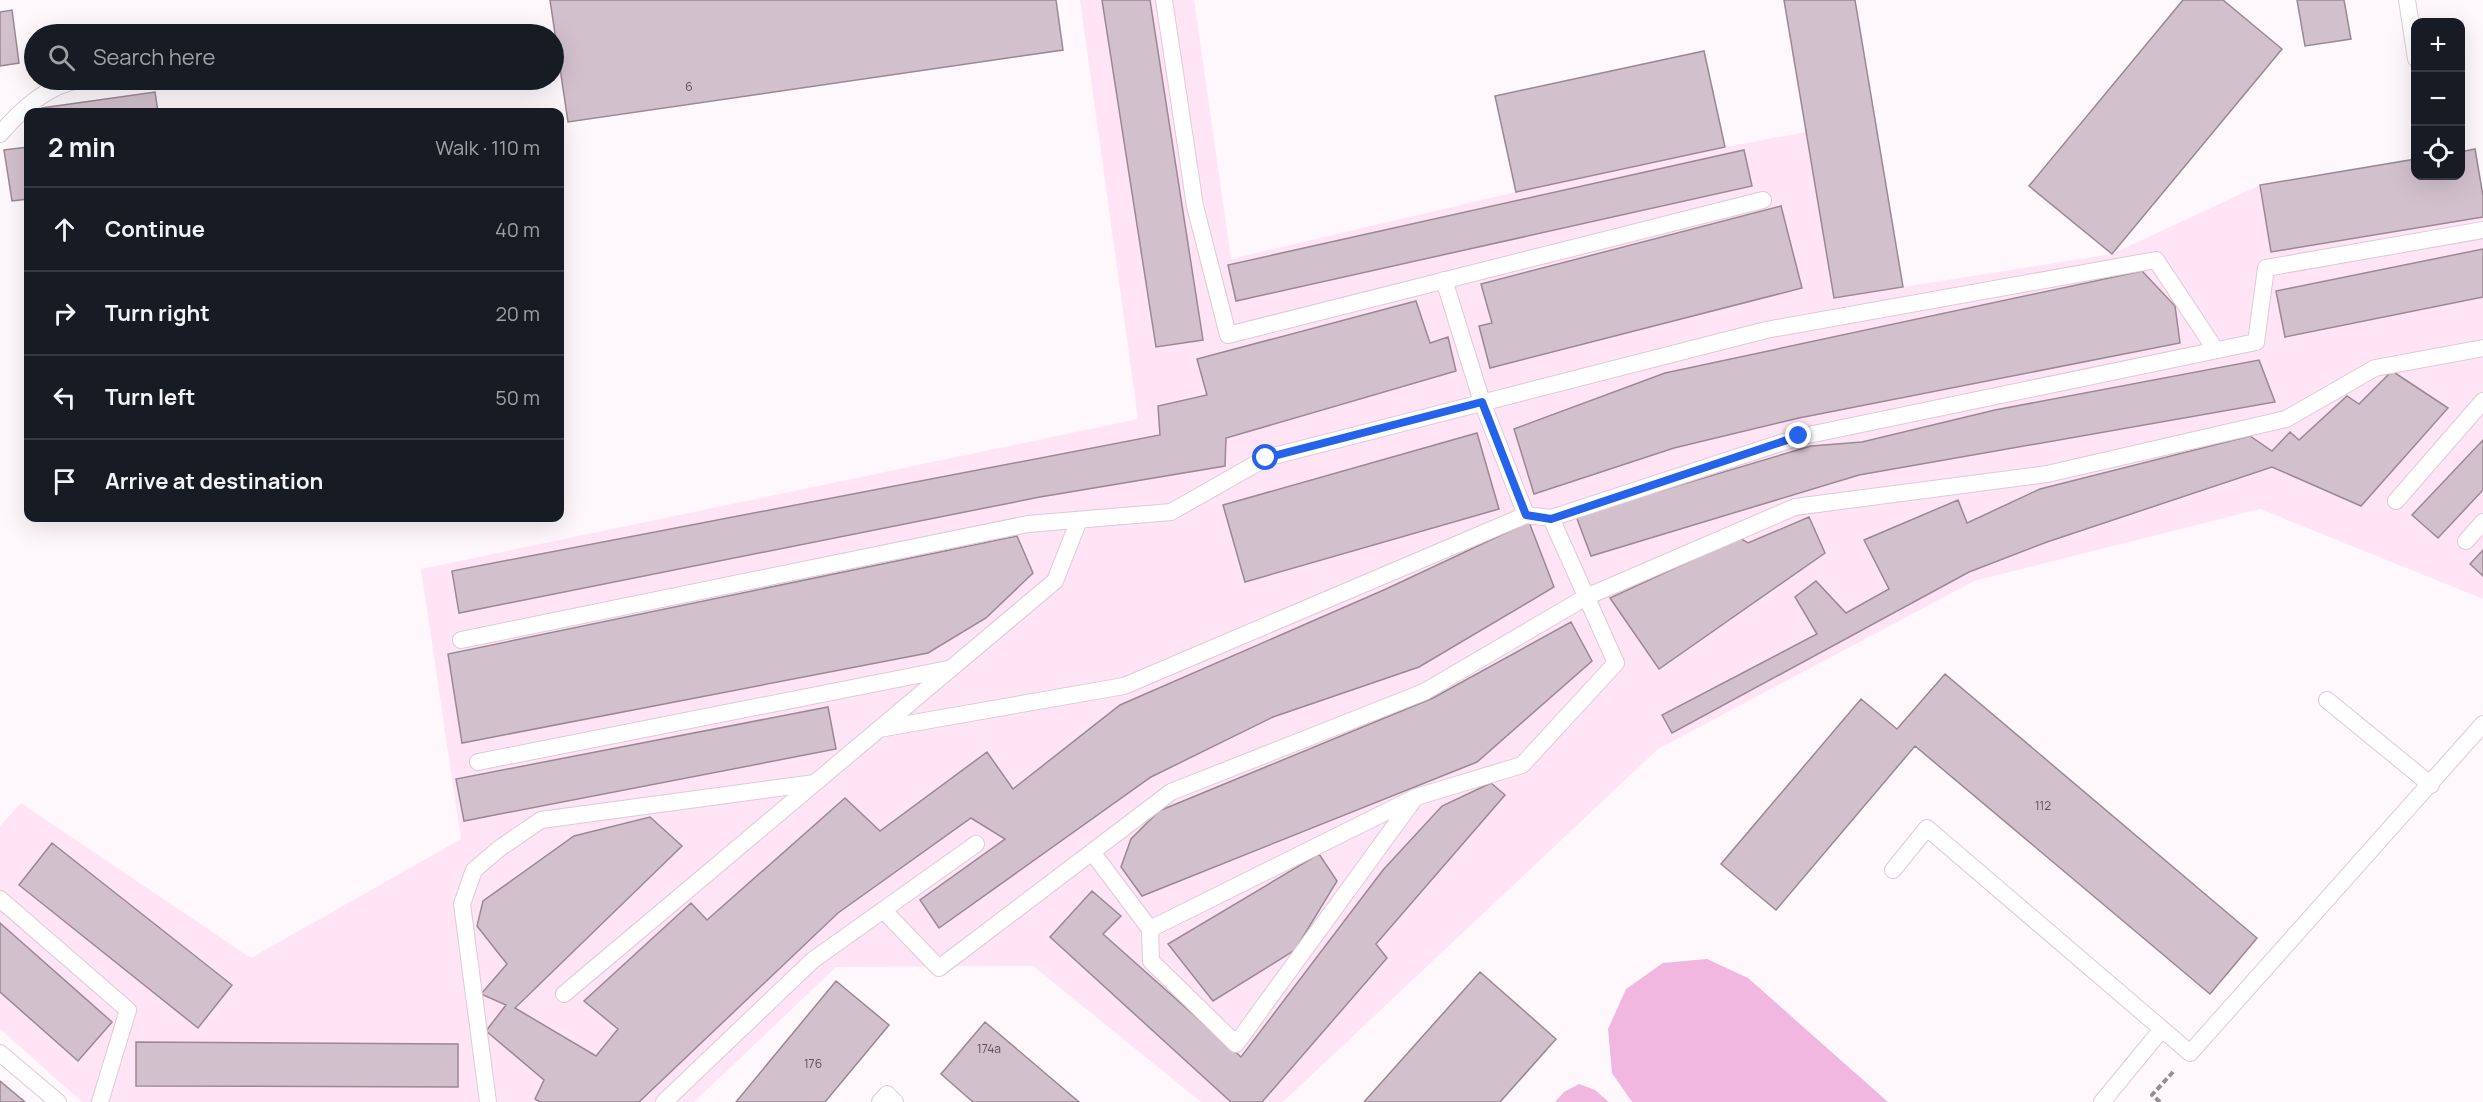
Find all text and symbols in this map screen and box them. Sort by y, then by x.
map controls [2411,18,2465,180]
button: + [2411,18,2465,72]
search box [24,24,564,90]
icon: search [45,41,78,74]
text: Search here [93,42,215,72]
button: − [2411,72,2465,126]
house number: 6 [685,78,693,95]
button: locate [2411,126,2465,180]
text: 2 min [48,129,116,165]
text: Walk · 110 m [435,134,540,161]
icon: ahead [48,213,81,246]
text: Continue [105,214,205,244]
text: 40 m [495,216,540,243]
icon: right [48,297,81,330]
text: Turn right [105,298,210,328]
text: 20 m [495,300,540,327]
icon: left [48,381,81,414]
text: Turn left [105,382,195,412]
text: 50 m [495,384,540,411]
route end [1785,422,1811,448]
route start [1252,444,1278,470]
icon: arrive [48,465,81,498]
text: Arrive at destination [105,466,323,496]
house number: 112 [2035,797,2051,814]
house number: 174а [977,1040,1001,1057]
house number: 176 [804,1055,822,1072]

